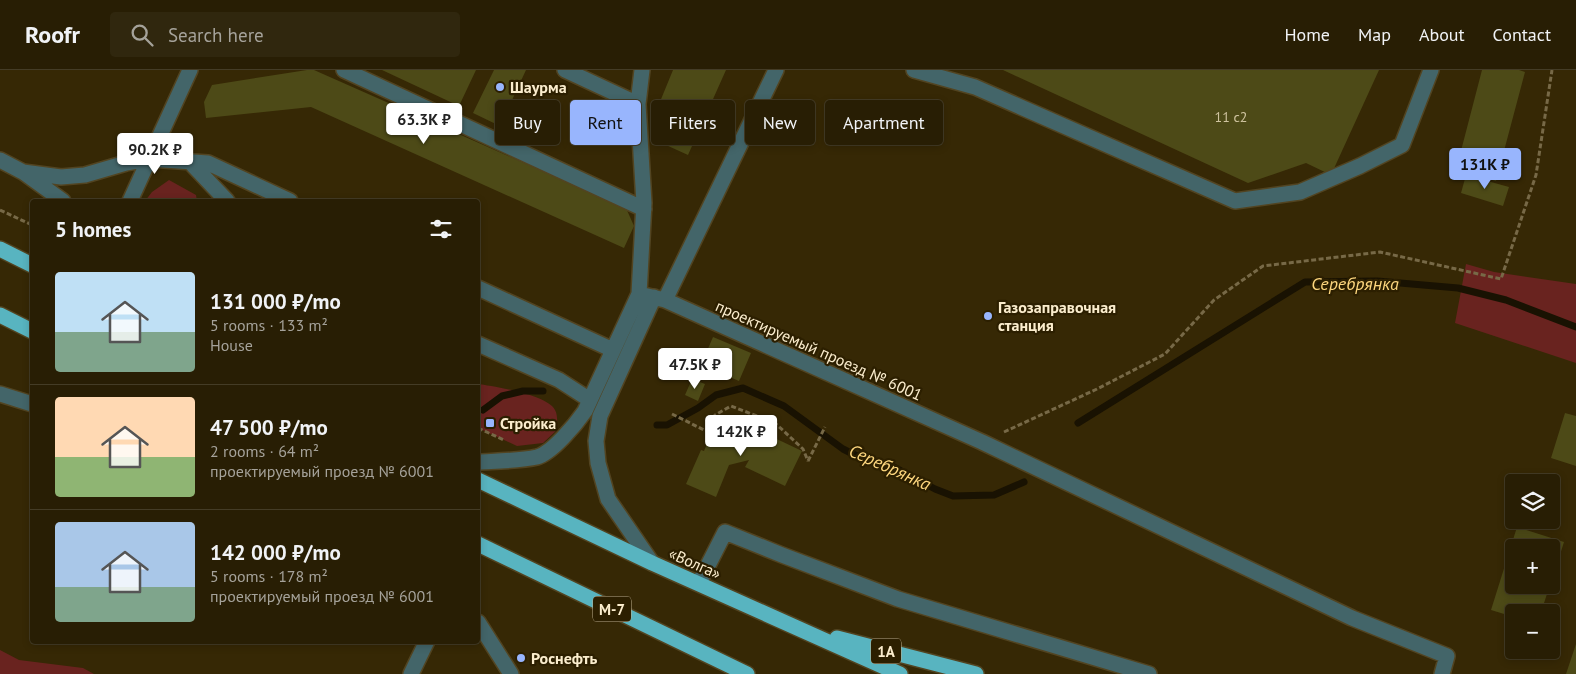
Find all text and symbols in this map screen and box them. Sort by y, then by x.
search box [110,12,460,57]
text: Roofr [25,19,80,50]
icon: search [128,21,156,49]
text: Search here [168,23,264,47]
text: Home [1284,23,1330,46]
text: Map [1358,23,1391,46]
text: About [1419,23,1465,46]
text: Contact [1493,23,1551,46]
place label: Шаурма [510,77,567,97]
marker: Шаурма [494,81,506,93]
chip: Buy [495,100,560,145]
chip: Rent [570,100,641,145]
chip: Filters [651,100,735,145]
chip: New [745,100,815,145]
chip: Apartment [825,100,943,145]
pin: 63.3K ₽ [378,102,470,145]
house number: 11 с2 [1215,108,1247,126]
text: 63.3K ₽ [397,109,451,129]
pin: 90.2K ₽ [109,132,201,175]
text: 90.2K ₽ [128,139,182,159]
pin: 131K ₽ [1444,148,1526,190]
text: 131K ₽ [1460,154,1510,174]
icon: filters [427,215,455,243]
text: 5 homes [55,216,131,243]
water label: Серебрянка [1311,272,1399,295]
text: 131 000 ₽/mo [210,288,341,315]
icon: home [95,292,155,352]
street label: проектируемый проезд № 6001 [713,295,925,405]
place label: Газозаправочная станция [998,297,1116,335]
marker: Газозаправочная станция [982,310,994,322]
text: 5 rooms · 133 m² [210,315,328,335]
text: House [210,335,253,355]
pin: 47.5K ₽ [649,348,741,390]
text: 47.5K ₽ [669,354,721,374]
place label: Стройка [500,413,556,433]
text: 47 500 ₽/mo [210,414,328,441]
pin: 142K ₽ [700,414,782,457]
icon: home [95,417,155,477]
marker: Стройка [484,417,496,429]
text: 142K ₽ [716,421,766,441]
water label: Серебрянка [845,439,935,495]
text: 2 rooms · 64 m² [210,441,319,461]
text: проектируемый проезд № 6001 [210,461,434,481]
map controls [1505,474,1560,659]
button: layers [1505,474,1560,529]
text: 142 000 ₽/mo [210,539,341,566]
button: + [1505,539,1560,594]
icon: home [95,542,155,602]
street label: «Волга» [666,543,725,583]
text: 5 rooms · 178 m² [210,566,328,586]
text: проектируемый проезд № 6001 [210,586,434,606]
road number: М-7 [593,596,631,622]
button: − [1505,604,1560,659]
road number: 1A [871,638,901,664]
place label: Роснефть [531,648,597,668]
marker: Роснефть [515,652,527,664]

